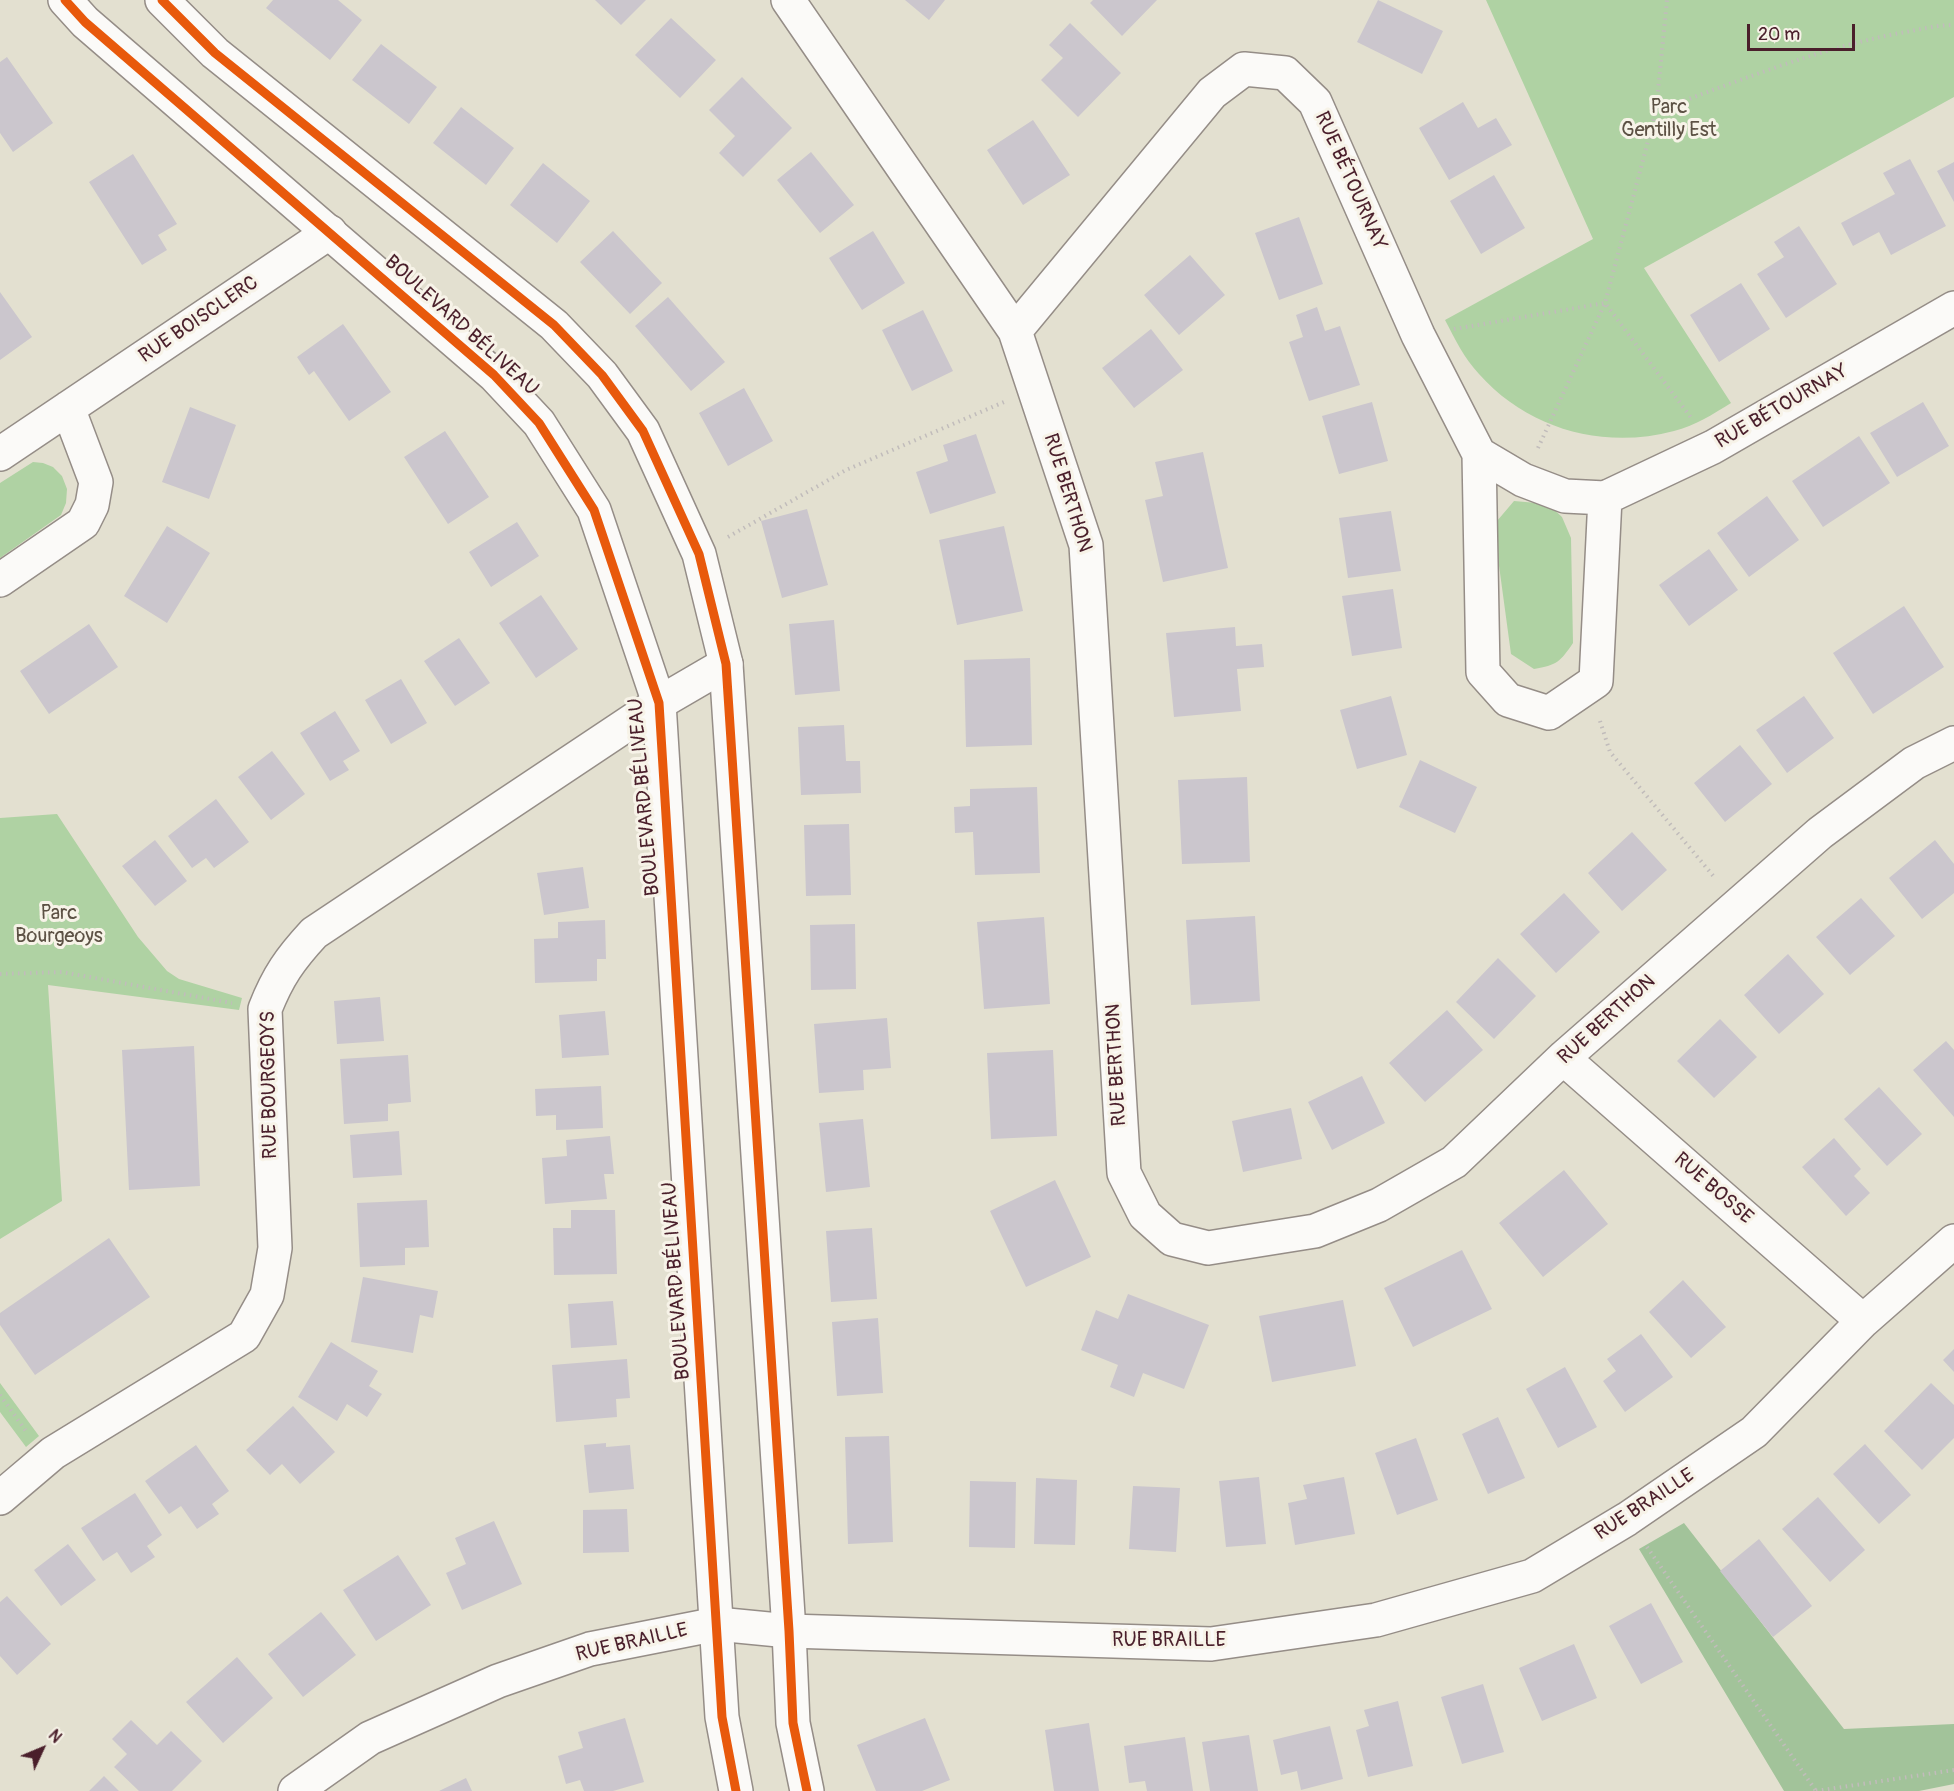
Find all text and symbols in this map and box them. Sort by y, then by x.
scale bar [1750,12,1858,50]
text: 20 m [1758,23,1800,46]
park label: Parc Gentilly Est [1621,96,1717,143]
street label: RUE BÉTOURNAY [1309,108,1391,254]
street label: BOULEVARD BÉLIVEAU [379,251,543,401]
street label: RUE BOISCLERC [135,271,263,369]
street label: RUE BÉTOURNAY [1712,359,1852,455]
street label: RUE BERTHON [1038,431,1096,555]
street label: BOULEVARD BÉLIVEAU [624,697,666,897]
park label: Parc Bourgeoys [15,902,103,949]
street label: RUE BERTHON [1553,970,1661,1070]
street label: RUE BERTHON [1102,1003,1132,1127]
street label: RUE BOURGEOYS [257,1011,283,1159]
street label: RUE BOSSE [1668,1148,1758,1230]
street label: BOULEVARD BÉLIVEAU [658,1181,696,1381]
street label: RUE BRAILLE [1591,1464,1699,1546]
street label: RUE BRAILLE [574,1618,690,1668]
street label: RUE BRAILLE [1112,1629,1226,1653]
north arrow [12,1719,72,1779]
text: N [44,1726,66,1747]

